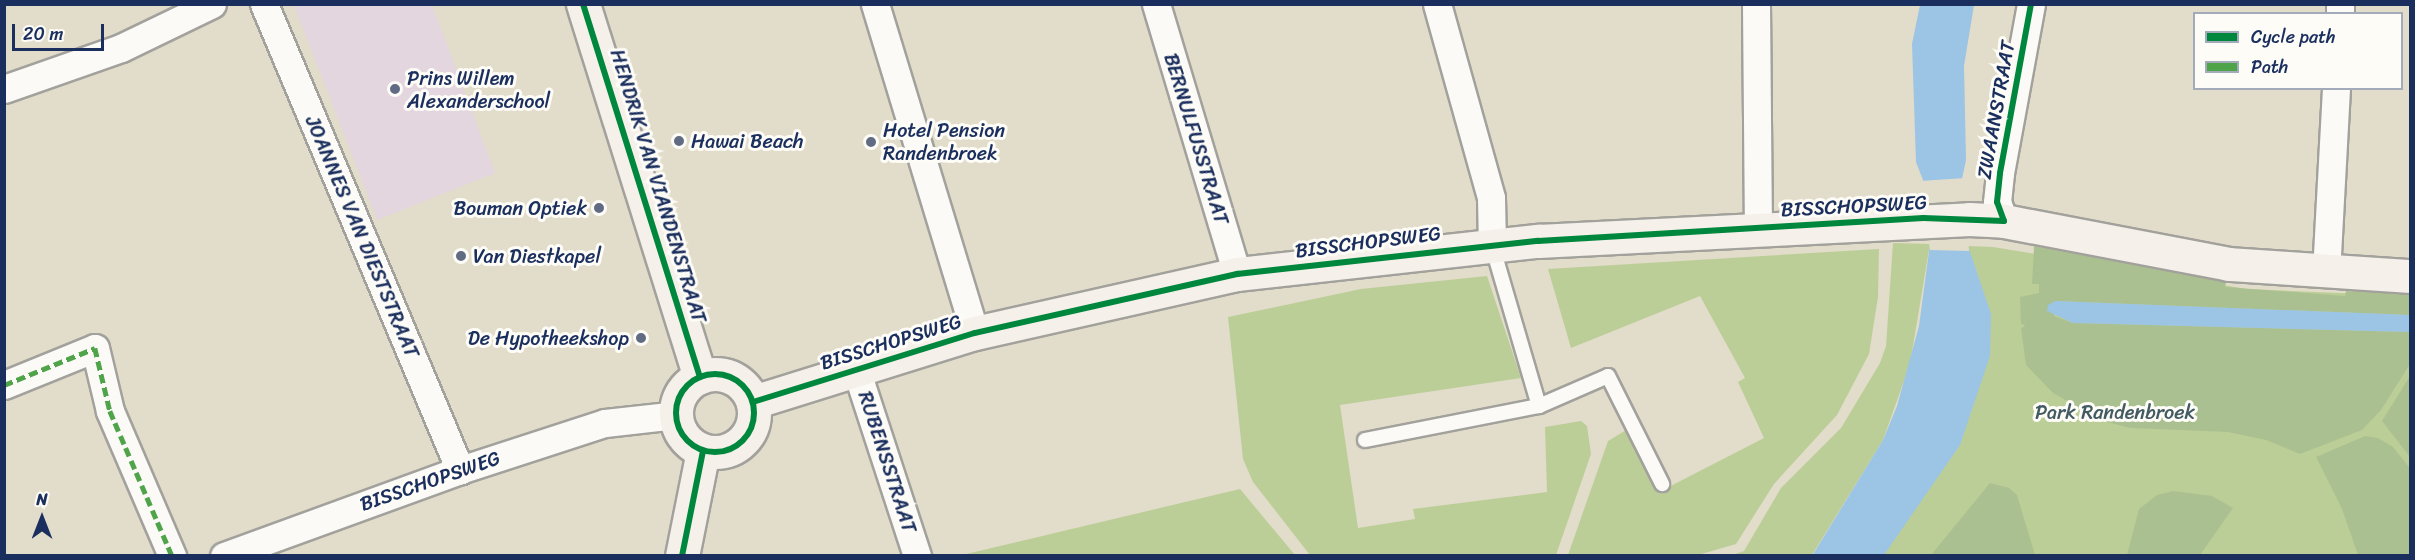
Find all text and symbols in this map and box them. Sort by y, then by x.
scale bar [15,12,106,50]
legend [2193,12,2403,90]
text: 20 m [23,18,63,50]
text: Cycle path [2251,21,2335,53]
street label: ZWAANSTRAAT [1972,39,2020,181]
street label: HENDRIK VAN VIANDENSTRAAT [605,47,711,325]
street label: BERNULFUSSTRAAT [1159,50,1233,228]
text: Path [2251,51,2288,83]
place label: Prins Willem Alexanderschool [407,66,550,113]
marker: Prins Willem Alexanderschool [388,82,402,96]
street label: JOANNES VAN DIESTSTRAAT [300,113,424,361]
place label: Hotel Pension Randenbroek [883,118,1006,165]
place label: Hawai Beach [691,129,803,153]
marker: Hawai Beach [672,134,686,148]
marker: Hotel Pension Randenbroek [864,135,878,149]
street label: BISSCHOPSWEG [1780,190,1928,222]
place label: Bouman Optiek [453,196,587,220]
marker: Bouman Optiek [592,201,606,215]
street label: BISSCHOPSWEG [1294,221,1442,263]
place label: Van Diestkapel [473,244,602,268]
marker: Van Diestkapel [454,249,468,263]
street label: BISSCHOPSWEG [817,309,965,375]
place label: De Hypotheekshop [468,326,629,350]
marker: De Hypotheekshop [634,331,648,345]
street label: RUBENSSTRAAT [853,388,921,536]
park label: Park Randenbroek [2035,400,2195,424]
street label: BISSCHOPSWEG [357,446,503,516]
text: N [36,485,48,514]
north arrow [12,488,72,548]

